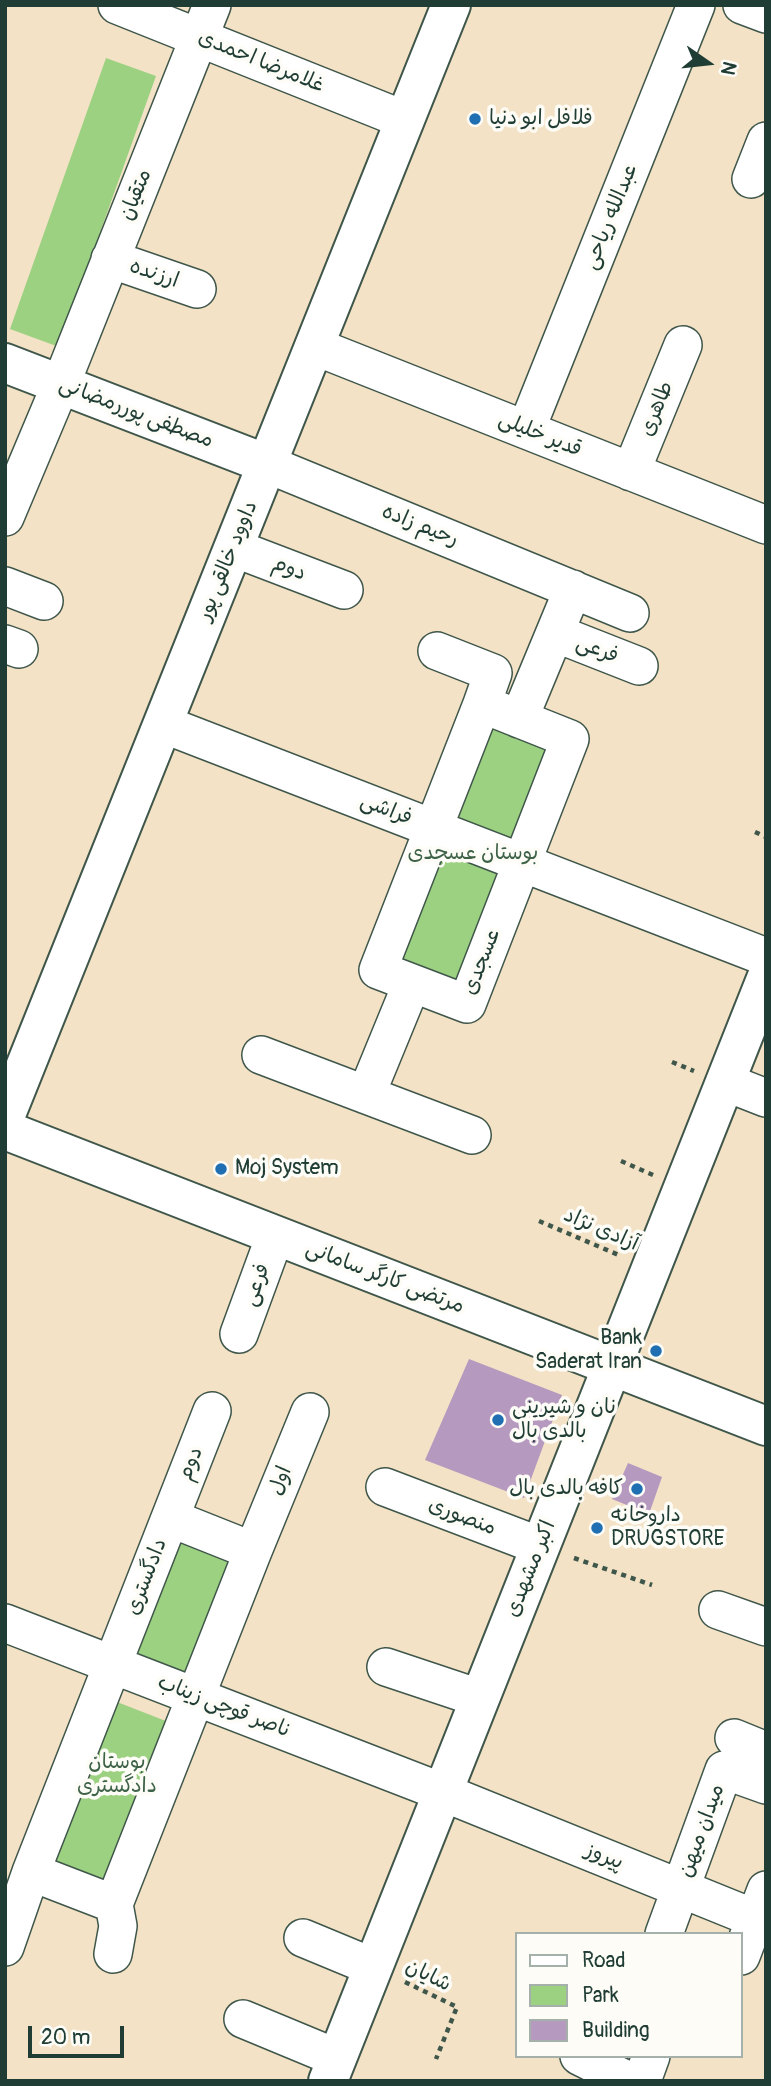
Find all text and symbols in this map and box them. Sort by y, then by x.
street label: غلامرضا احمدی [194,25,328,99]
north arrow [673,28,743,98]
text: N [715,59,742,77]
place label: فلافل ابو دنیا [489,106,593,132]
marker: فلافل ابو دنیا [467,111,483,127]
street label: عبدالله ریاحی [578,160,644,274]
street label: متقیان [114,166,158,224]
street label: ارزنده [126,254,182,294]
street label: مصطفی پوررمضانی [55,372,217,454]
street label: طاهری [635,378,679,440]
street label: قدیر خلیلی [495,407,585,463]
street label: داوود خالقی پور [192,497,264,625]
street label: رحیم زاده [378,499,462,553]
street label: دوم [269,551,309,587]
street label: فرعی [572,630,622,670]
street label: فراشی [357,789,415,831]
park label: بوستان عسجدی [408,841,538,867]
street label: عسجدی [457,925,507,999]
place label: Moj System [235,1156,339,1182]
marker: Moj System [213,1161,229,1177]
street label: آزادی نژاد [560,1203,642,1257]
street label: مرتضی کارگر سامانی [302,1236,468,1320]
street label: فرعی [238,1260,276,1310]
place label: Bank Saderat Iran [535,1326,642,1376]
marker: Bank Saderat Iran [648,1343,664,1359]
place label: نان و شیرینی بالدی بال [512,1395,616,1445]
marker: نان و شیرینی بالدی بال [490,1412,506,1428]
street label: دوم [173,1443,209,1485]
street label: اول [264,1463,298,1499]
place label: کافه بالدی بال [509,1476,623,1502]
marker: کافه بالدی بال [629,1481,645,1497]
street label: منصوری [425,1493,499,1541]
place label: داروخانه DRUGSTORE [611,1503,724,1553]
street label: اکبر مشهدی [500,1517,562,1621]
marker: داروخانه DRUGSTORE [589,1520,605,1536]
street label: دادگستری [121,1535,173,1619]
street label: ناصر قوچی زیناب [154,1670,294,1744]
park label: بوستان دادگستری [77,1750,157,1800]
street label: میدان میهن [674,1781,730,1881]
street label: پیروز [581,1838,627,1876]
legend [516,1932,743,2058]
text: Road [582,1947,626,1974]
street label: شایان [401,1954,455,1998]
text: Park [582,1982,619,2009]
scale bar [32,2012,128,2056]
text: Building [582,2017,649,2044]
text: 20 m [41,2024,90,2051]

